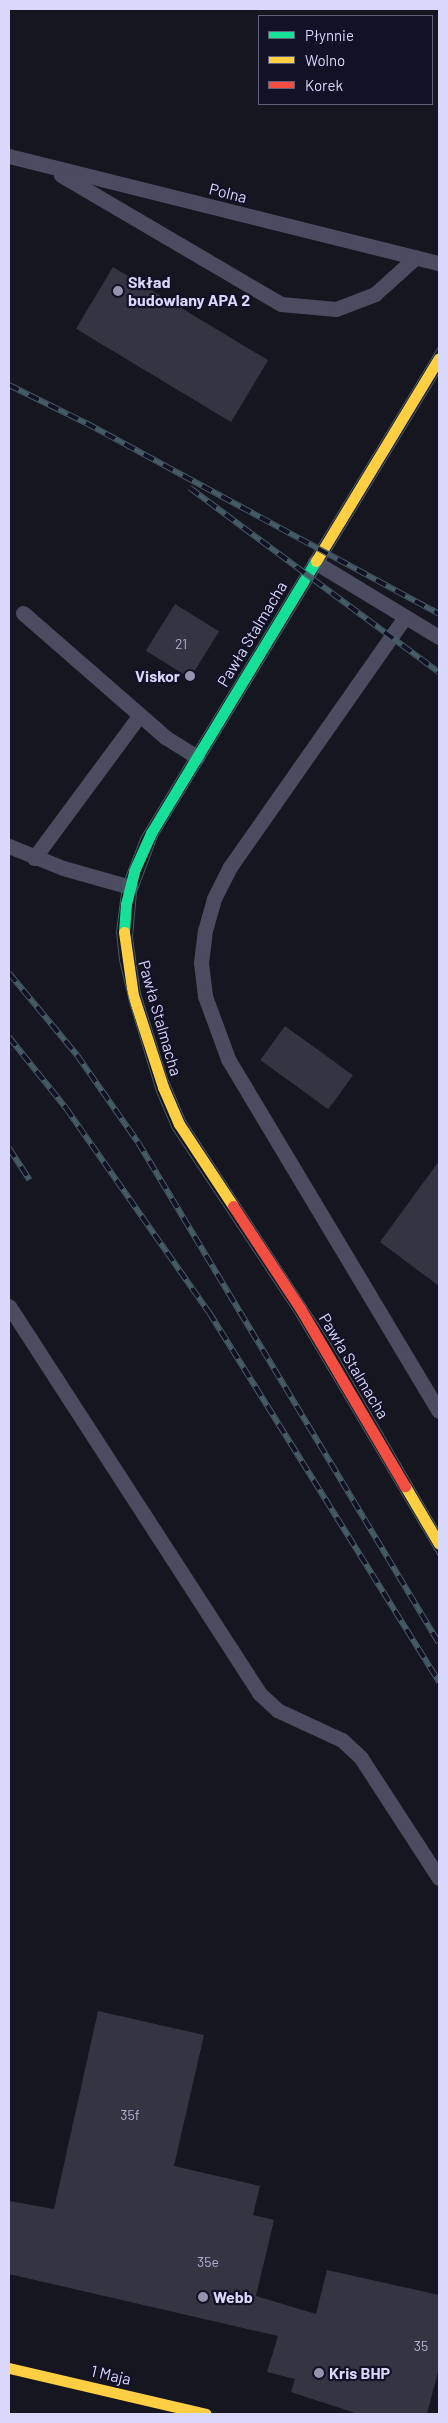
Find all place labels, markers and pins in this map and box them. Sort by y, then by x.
place label: Skład budowlany APA 2 [128,272,250,310]
marker: Skład budowlany APA 2 [112,285,124,297]
place label: Viskor [135,666,180,686]
marker: Viskor [184,670,196,682]
place label: Webb [213,2287,253,2307]
marker: Webb [197,2291,209,2303]
place label: Kris BHP [329,2363,390,2383]
marker: Kris BHP [313,2367,325,2379]

